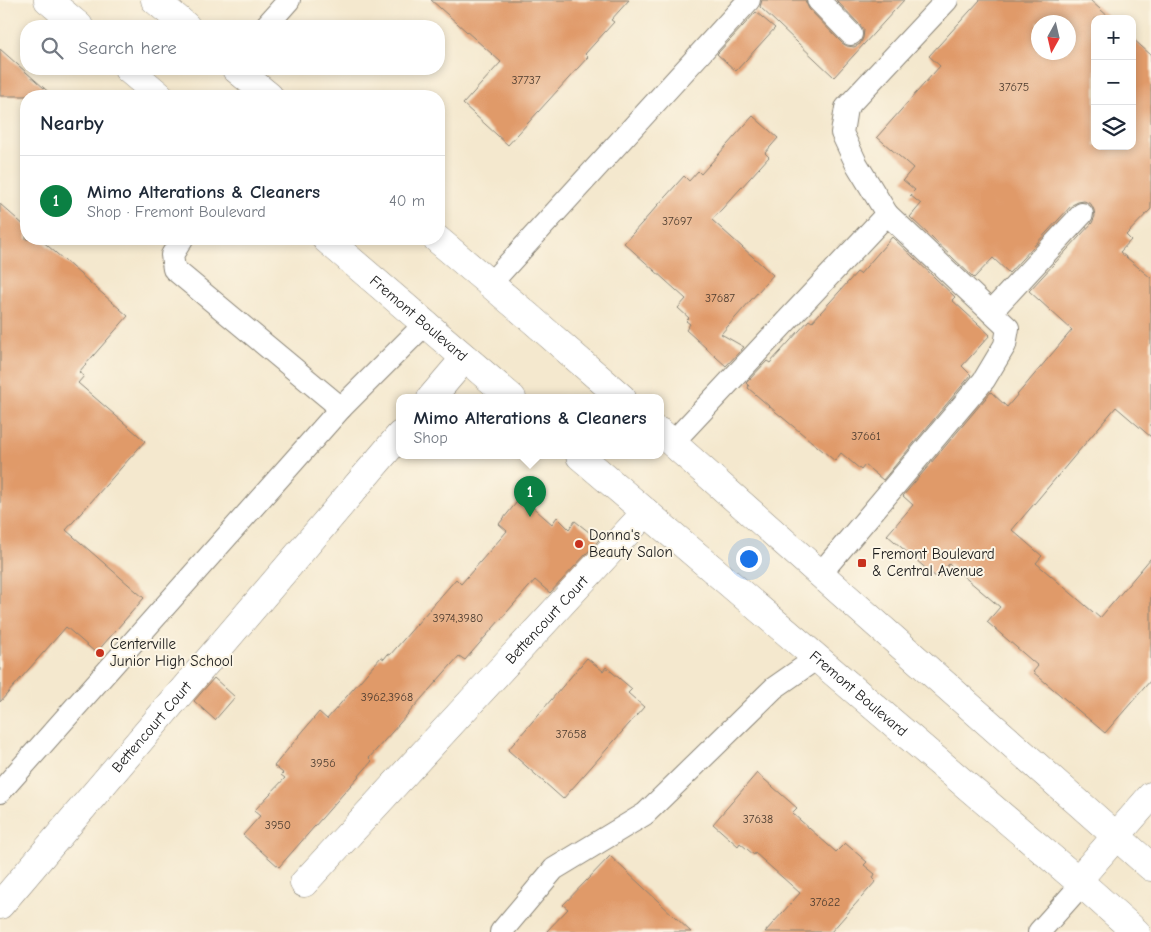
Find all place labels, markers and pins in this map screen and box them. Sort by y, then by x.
pin: 1 [514,476,546,517]
place label: Donna's Beauty Salon [589,526,673,561]
marker: Donna's Beauty Salon [573,538,585,550]
place label: Fremont Boulevard & Central Avenue [872,545,995,580]
marker: Fremont Boulevard & Central Avenue [856,557,868,569]
place label: Centerville Junior High School [110,635,233,670]
marker: Centerville Junior High School [94,647,106,659]

